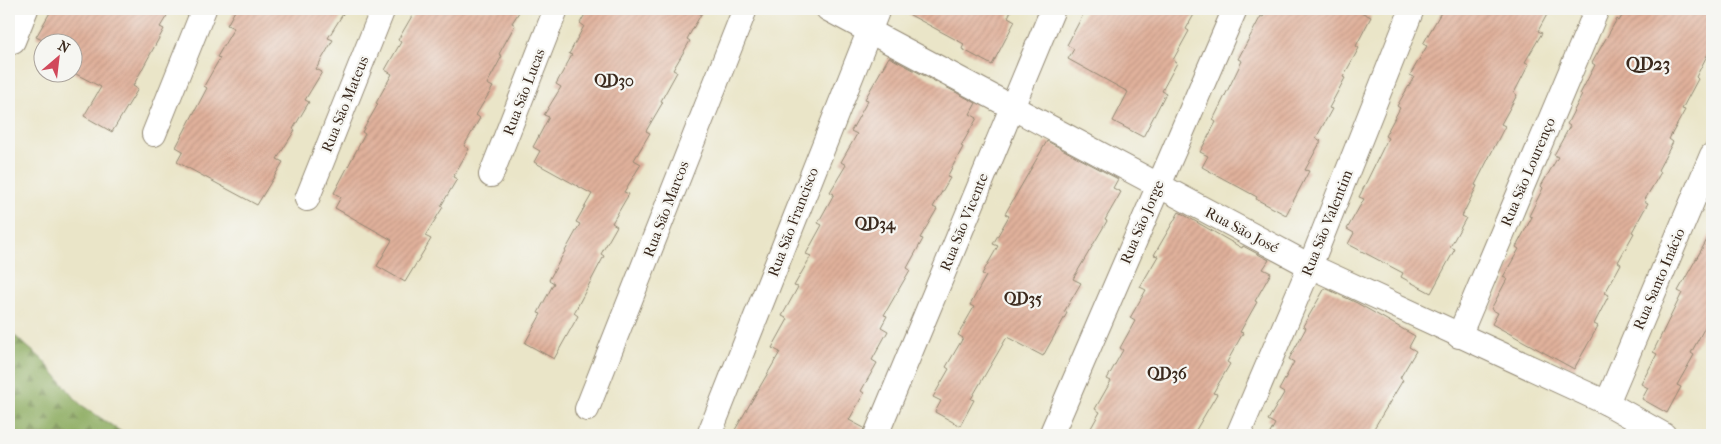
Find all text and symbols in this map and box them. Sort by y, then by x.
north arrow [32,32,82,82]
text: N [55,37,73,57]
street label: Rua São Lucas [499,46,549,138]
street label: Rua São Mateus [318,53,373,155]
district label: QD23 [1626,54,1670,75]
district label: QD30 [594,71,634,91]
street label: Rua São Lourenço [1497,115,1559,229]
street label: Rua São Marcos [639,158,693,260]
street label: Rua São Francisco [764,164,822,279]
street label: Rua São Valentim [1298,167,1357,279]
street label: Rua São Vicente [936,170,992,274]
street label: Rua São Jorge [1116,177,1168,267]
street label: Rua São José [1202,203,1282,257]
district label: QD34 [855,214,897,234]
street label: Rua Santo Inácio [1629,225,1689,333]
district label: QD35 [1004,289,1042,309]
district label: QD36 [1147,364,1187,384]

